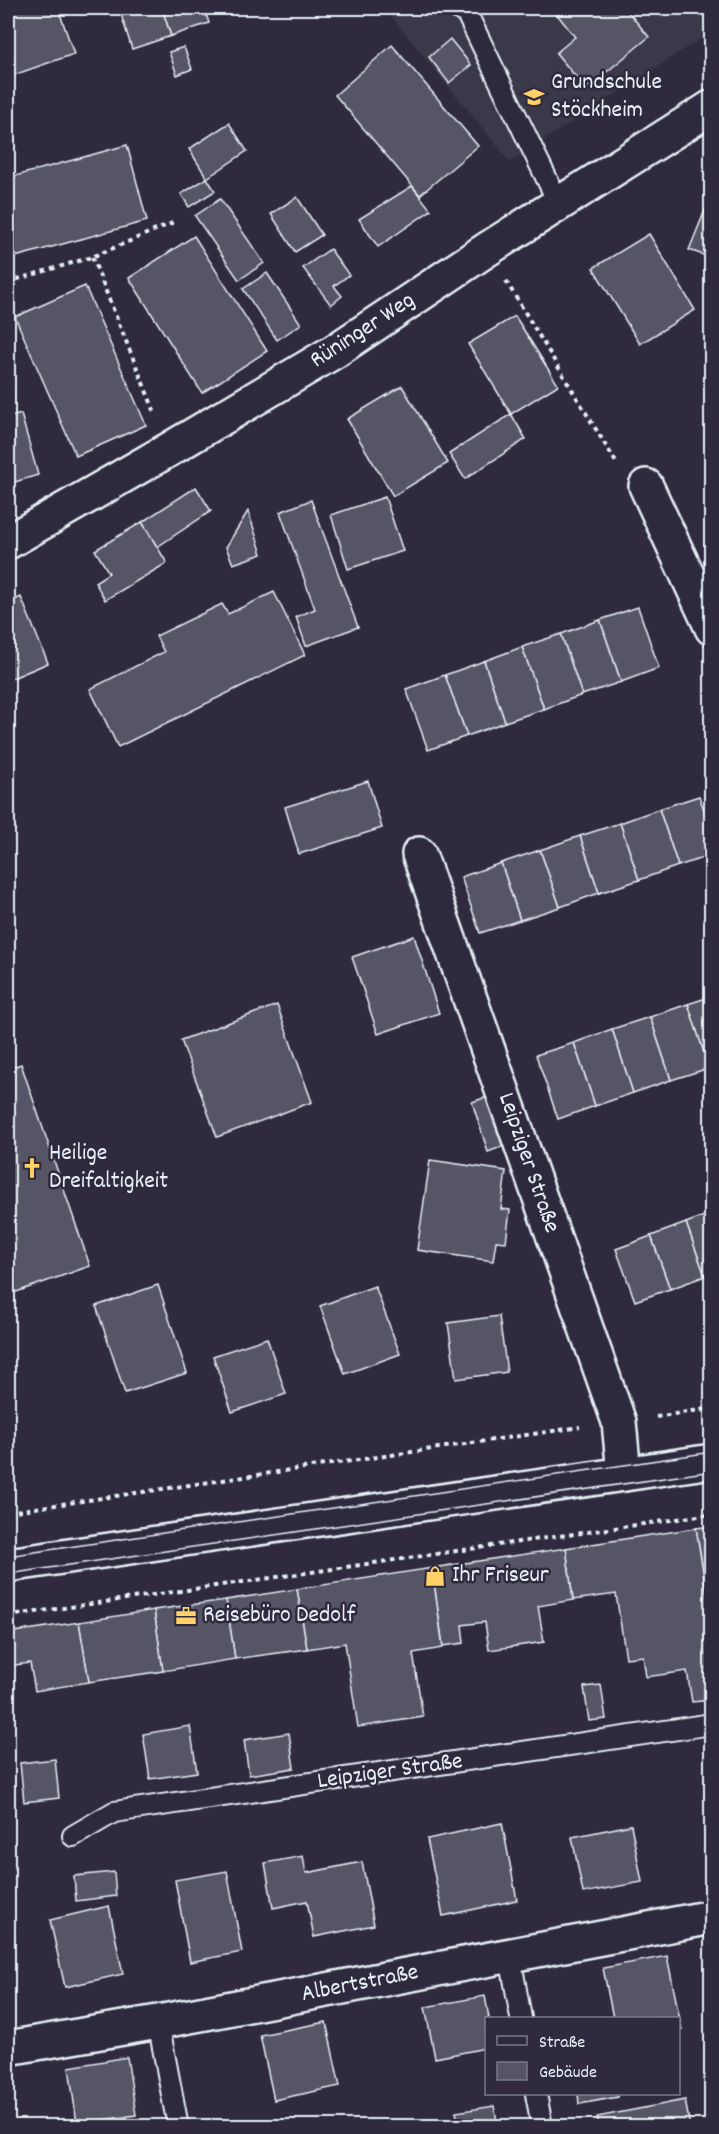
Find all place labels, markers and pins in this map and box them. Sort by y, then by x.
place label: Grundschule Stöckheim [551,66,662,128]
school or university icon: Grundschule Stöckheim [522,85,546,109]
place label: Heilige Dreifaltigkeit [49,1137,168,1199]
church icon: Heilige Dreifaltigkeit [20,1156,44,1180]
place label: Ihr Friseur [452,1559,549,1593]
shop icon: Ihr Friseur [423,1564,447,1588]
place label: Reisebüro Dedolf [203,1599,356,1633]
office icon: Reisebüro Dedolf [174,1604,198,1628]

